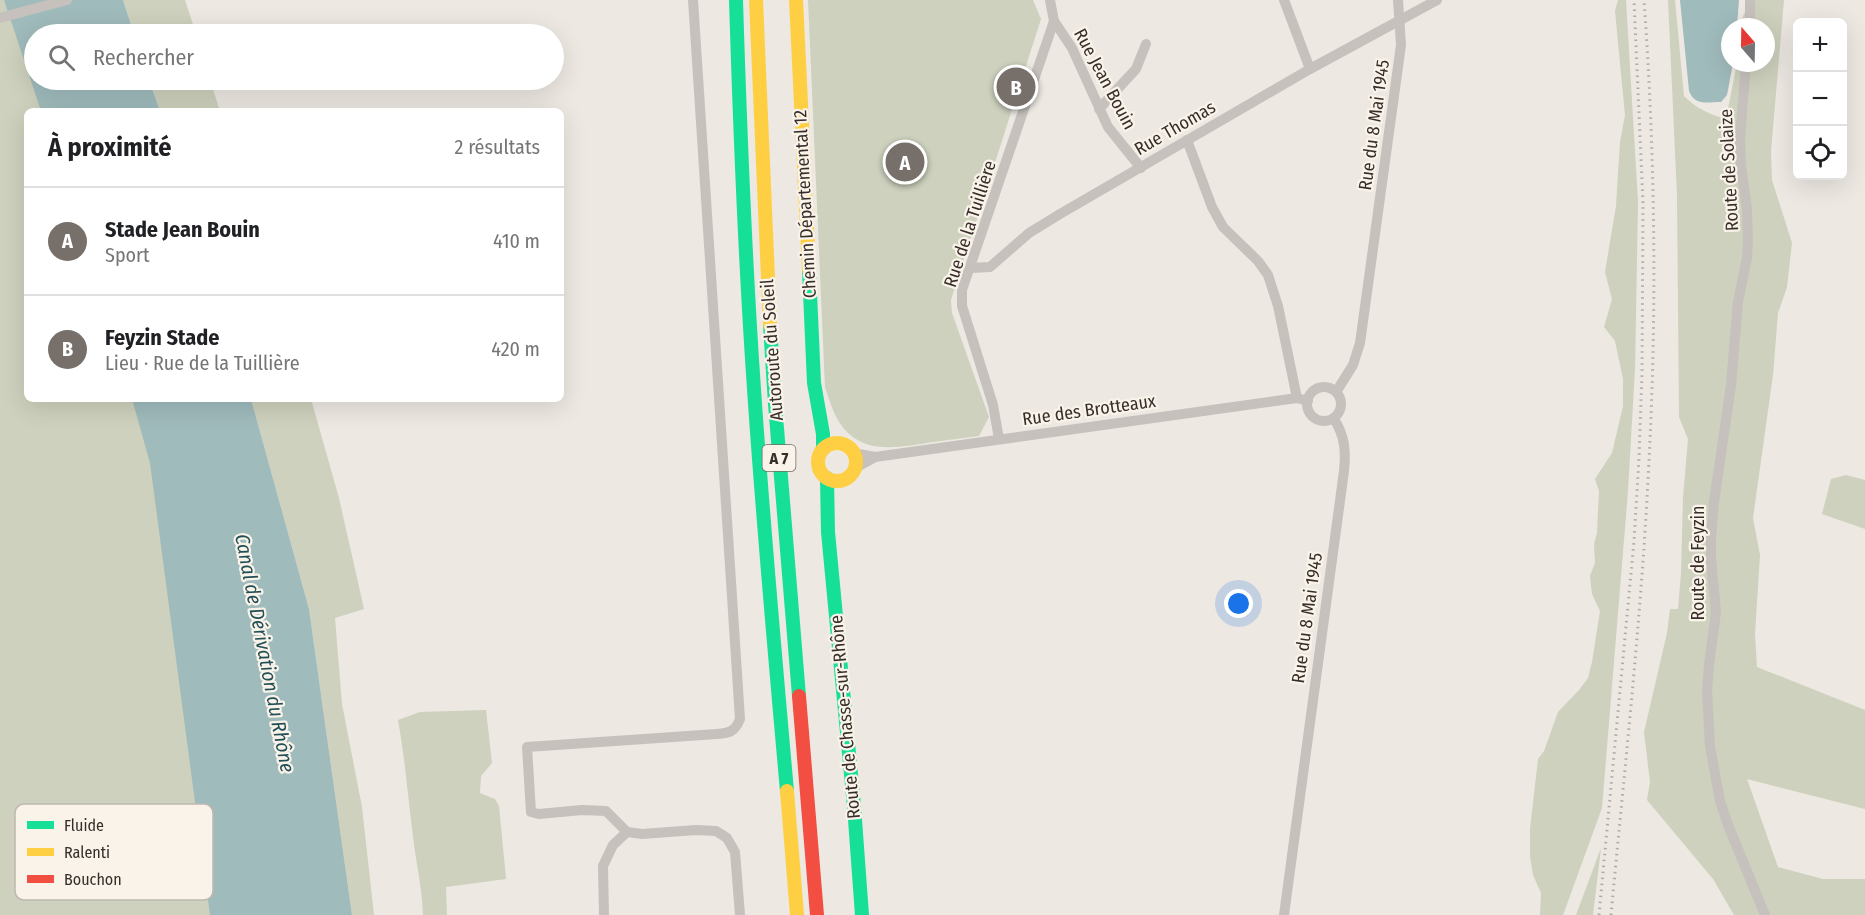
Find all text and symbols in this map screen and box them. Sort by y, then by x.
north arrow [1721,18,1775,72]
map controls [1793,18,1847,180]
button: + [1793,18,1847,72]
search box [24,24,564,90]
street label: Rue Jean Bouin [1069,25,1141,133]
icon: search [45,41,78,74]
text: Rechercher [93,44,194,71]
street label: Rue du 8 Mai 1945 [1354,58,1394,192]
pin: B [996,64,1036,110]
button: − [1793,72,1847,126]
street label: Rue Thomas [1131,96,1220,160]
street label: Route de Solaize [1715,108,1743,232]
street label: Chemin Départemental 12 [789,109,821,299]
button: locate [1793,126,1847,180]
text: À proximité [48,132,171,163]
text: 2 résultats [455,135,540,159]
pin: A [886,140,924,184]
street label: Rue de la Tuillière [939,158,1001,290]
text: Stade Jean Bouin [105,216,260,243]
text: A [62,229,73,253]
text: 410 m [493,229,540,253]
text: Sport [105,243,150,267]
street label: Autoroute du Soleil [756,278,788,422]
text: Feyzin Stade [105,324,219,351]
text: B [62,337,73,361]
text: 420 m [491,337,540,361]
text: Lieu · Rue de la Tuillière [105,351,300,375]
street label: Rue des Brotteaux [1021,390,1157,430]
road number: A 7 [762,445,796,471]
street label: Route de Feyzin [1687,505,1709,621]
water label: Canal de Dérivation du Rhône [230,532,300,775]
street label: Rue du 8 Mai 1945 [1287,551,1327,685]
your location [1224,589,1253,618]
street label: Route de Chasse-sur-Rhône [825,614,865,820]
legend [15,804,213,900]
text: Fluide [64,816,104,835]
text: Ralenti [64,843,110,862]
text: Bouchon [64,870,122,889]

